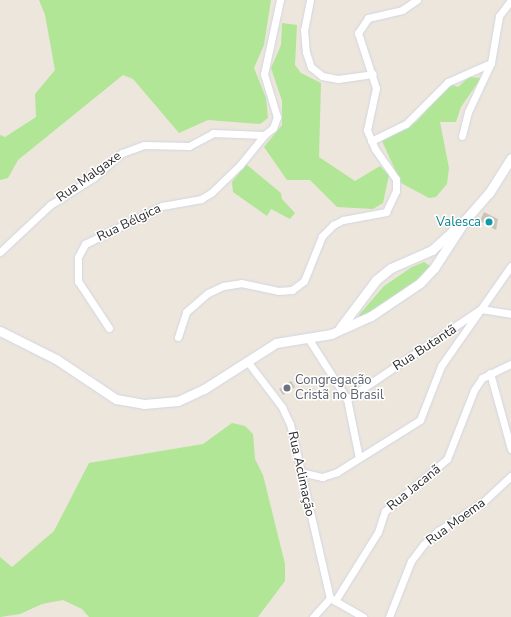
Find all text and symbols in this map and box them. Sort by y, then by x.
street label: Rua Malgaxe [54,148,124,206]
street label: Rua Bélgica [94,201,164,245]
place label: Valesca [436,214,481,230]
marker: Valesca [484,217,494,227]
street label: Rua Butantã [390,322,460,374]
place label: Congregação Cristã no Brasil [295,373,384,404]
marker: Congregação Cristã no Brasil [282,383,292,393]
street label: Rua Aclimação [284,430,318,518]
street label: Rua Jacanã [384,462,444,514]
street label: Rua Moema [423,495,489,549]

